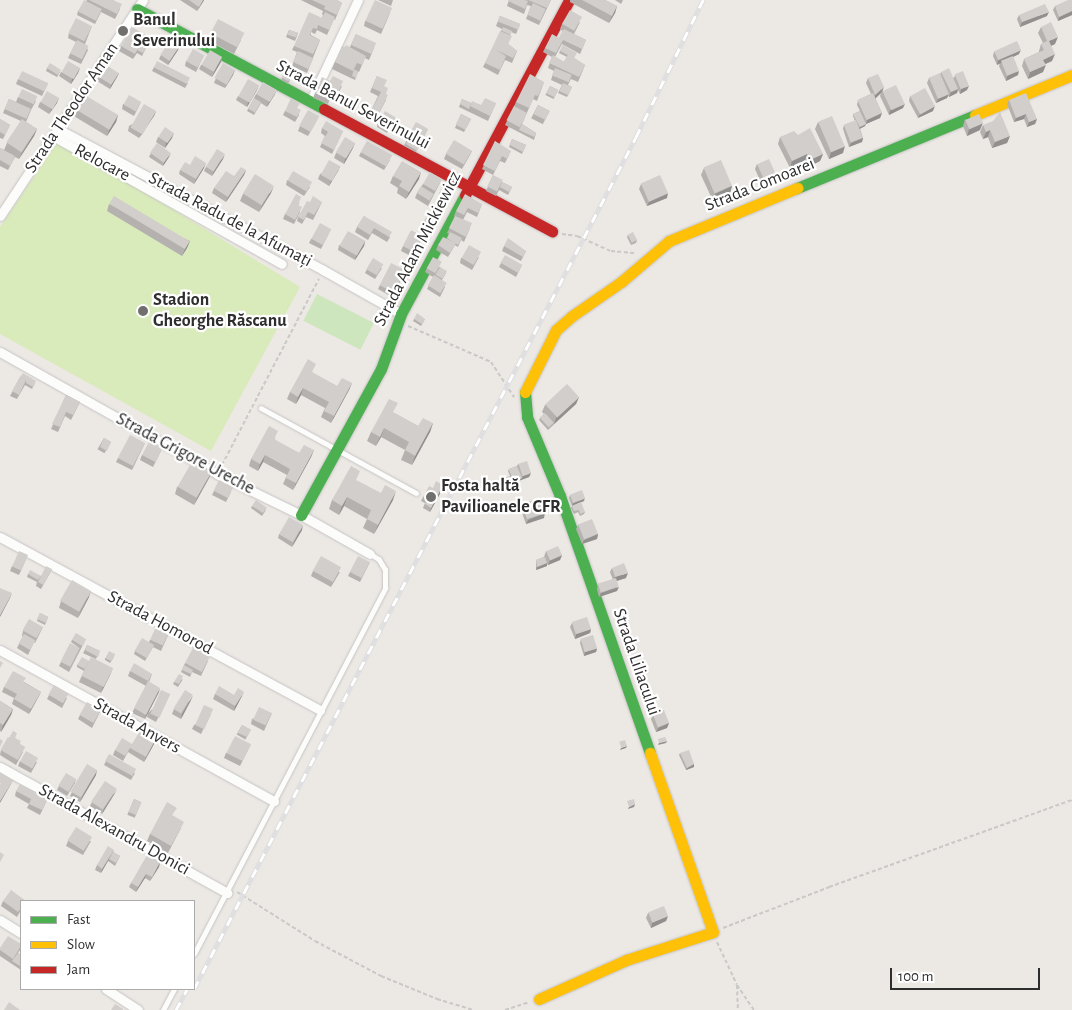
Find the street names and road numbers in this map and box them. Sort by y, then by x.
street label: Strada Theodor Aman [20,39,124,177]
street label: Strada Banul Severinului [272,55,434,155]
street label: Relocare [70,139,134,187]
street label: Strada Comoarei [702,153,818,217]
street label: Strada Radu de la Afumați [145,168,315,272]
street label: Strada Adam Mickiewicz [370,168,466,330]
street label: Strada Grigore Ureche [112,408,258,500]
street label: Strada Homorod [104,586,216,660]
street label: Strada Liliacului [608,606,664,718]
street label: Strada Anvers [90,693,184,759]
street label: Strada Alexandru Donici [35,780,193,880]

